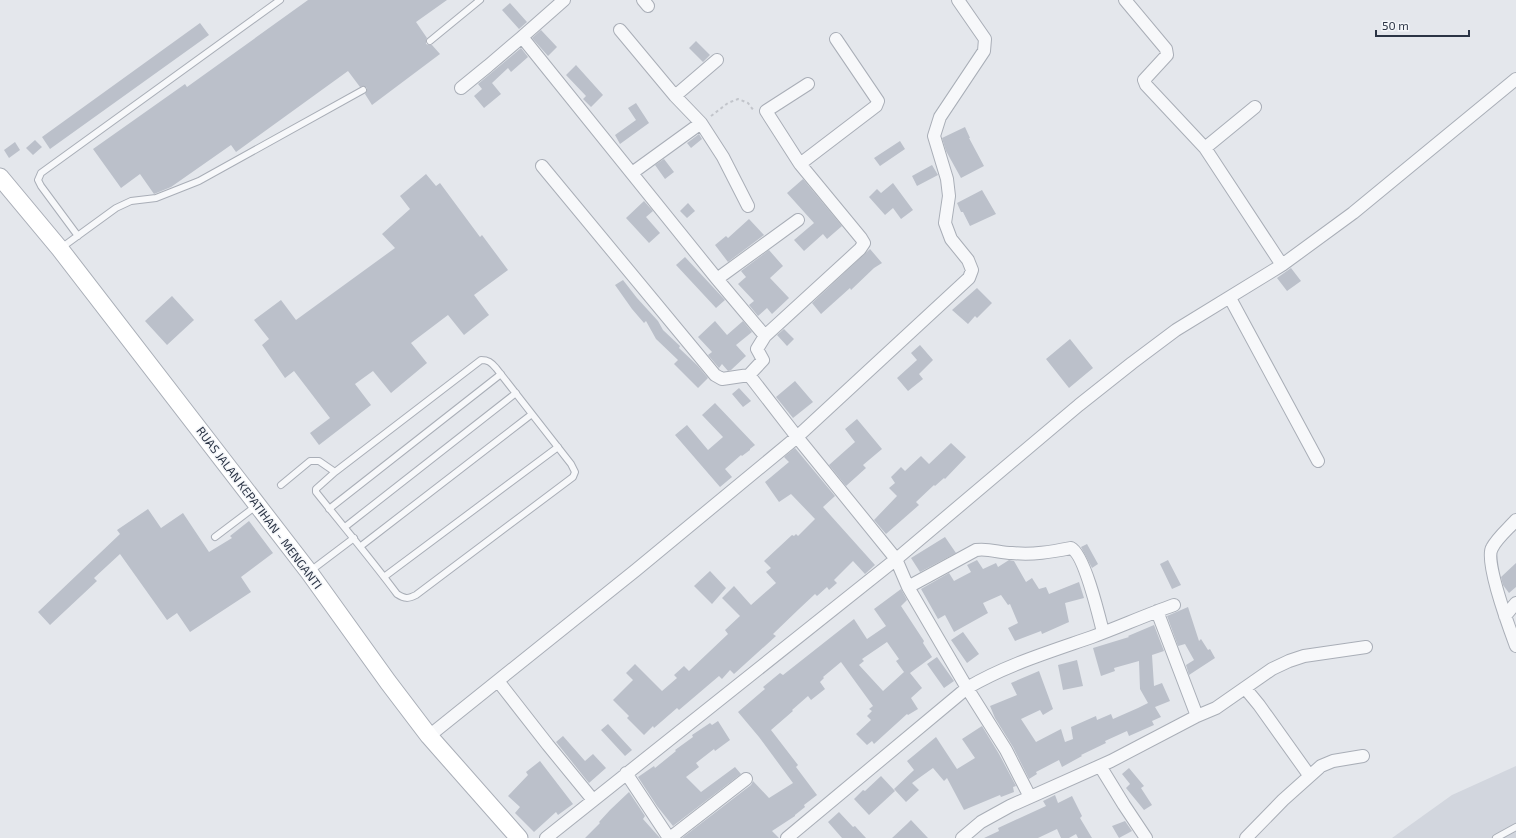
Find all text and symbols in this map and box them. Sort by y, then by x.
scale bar [1376,12,1469,38]
text: 50 m [1382,18,1409,32]
street label: RUAS JALAN KEPATIHAN - MENGANTI [194,424,325,591]

